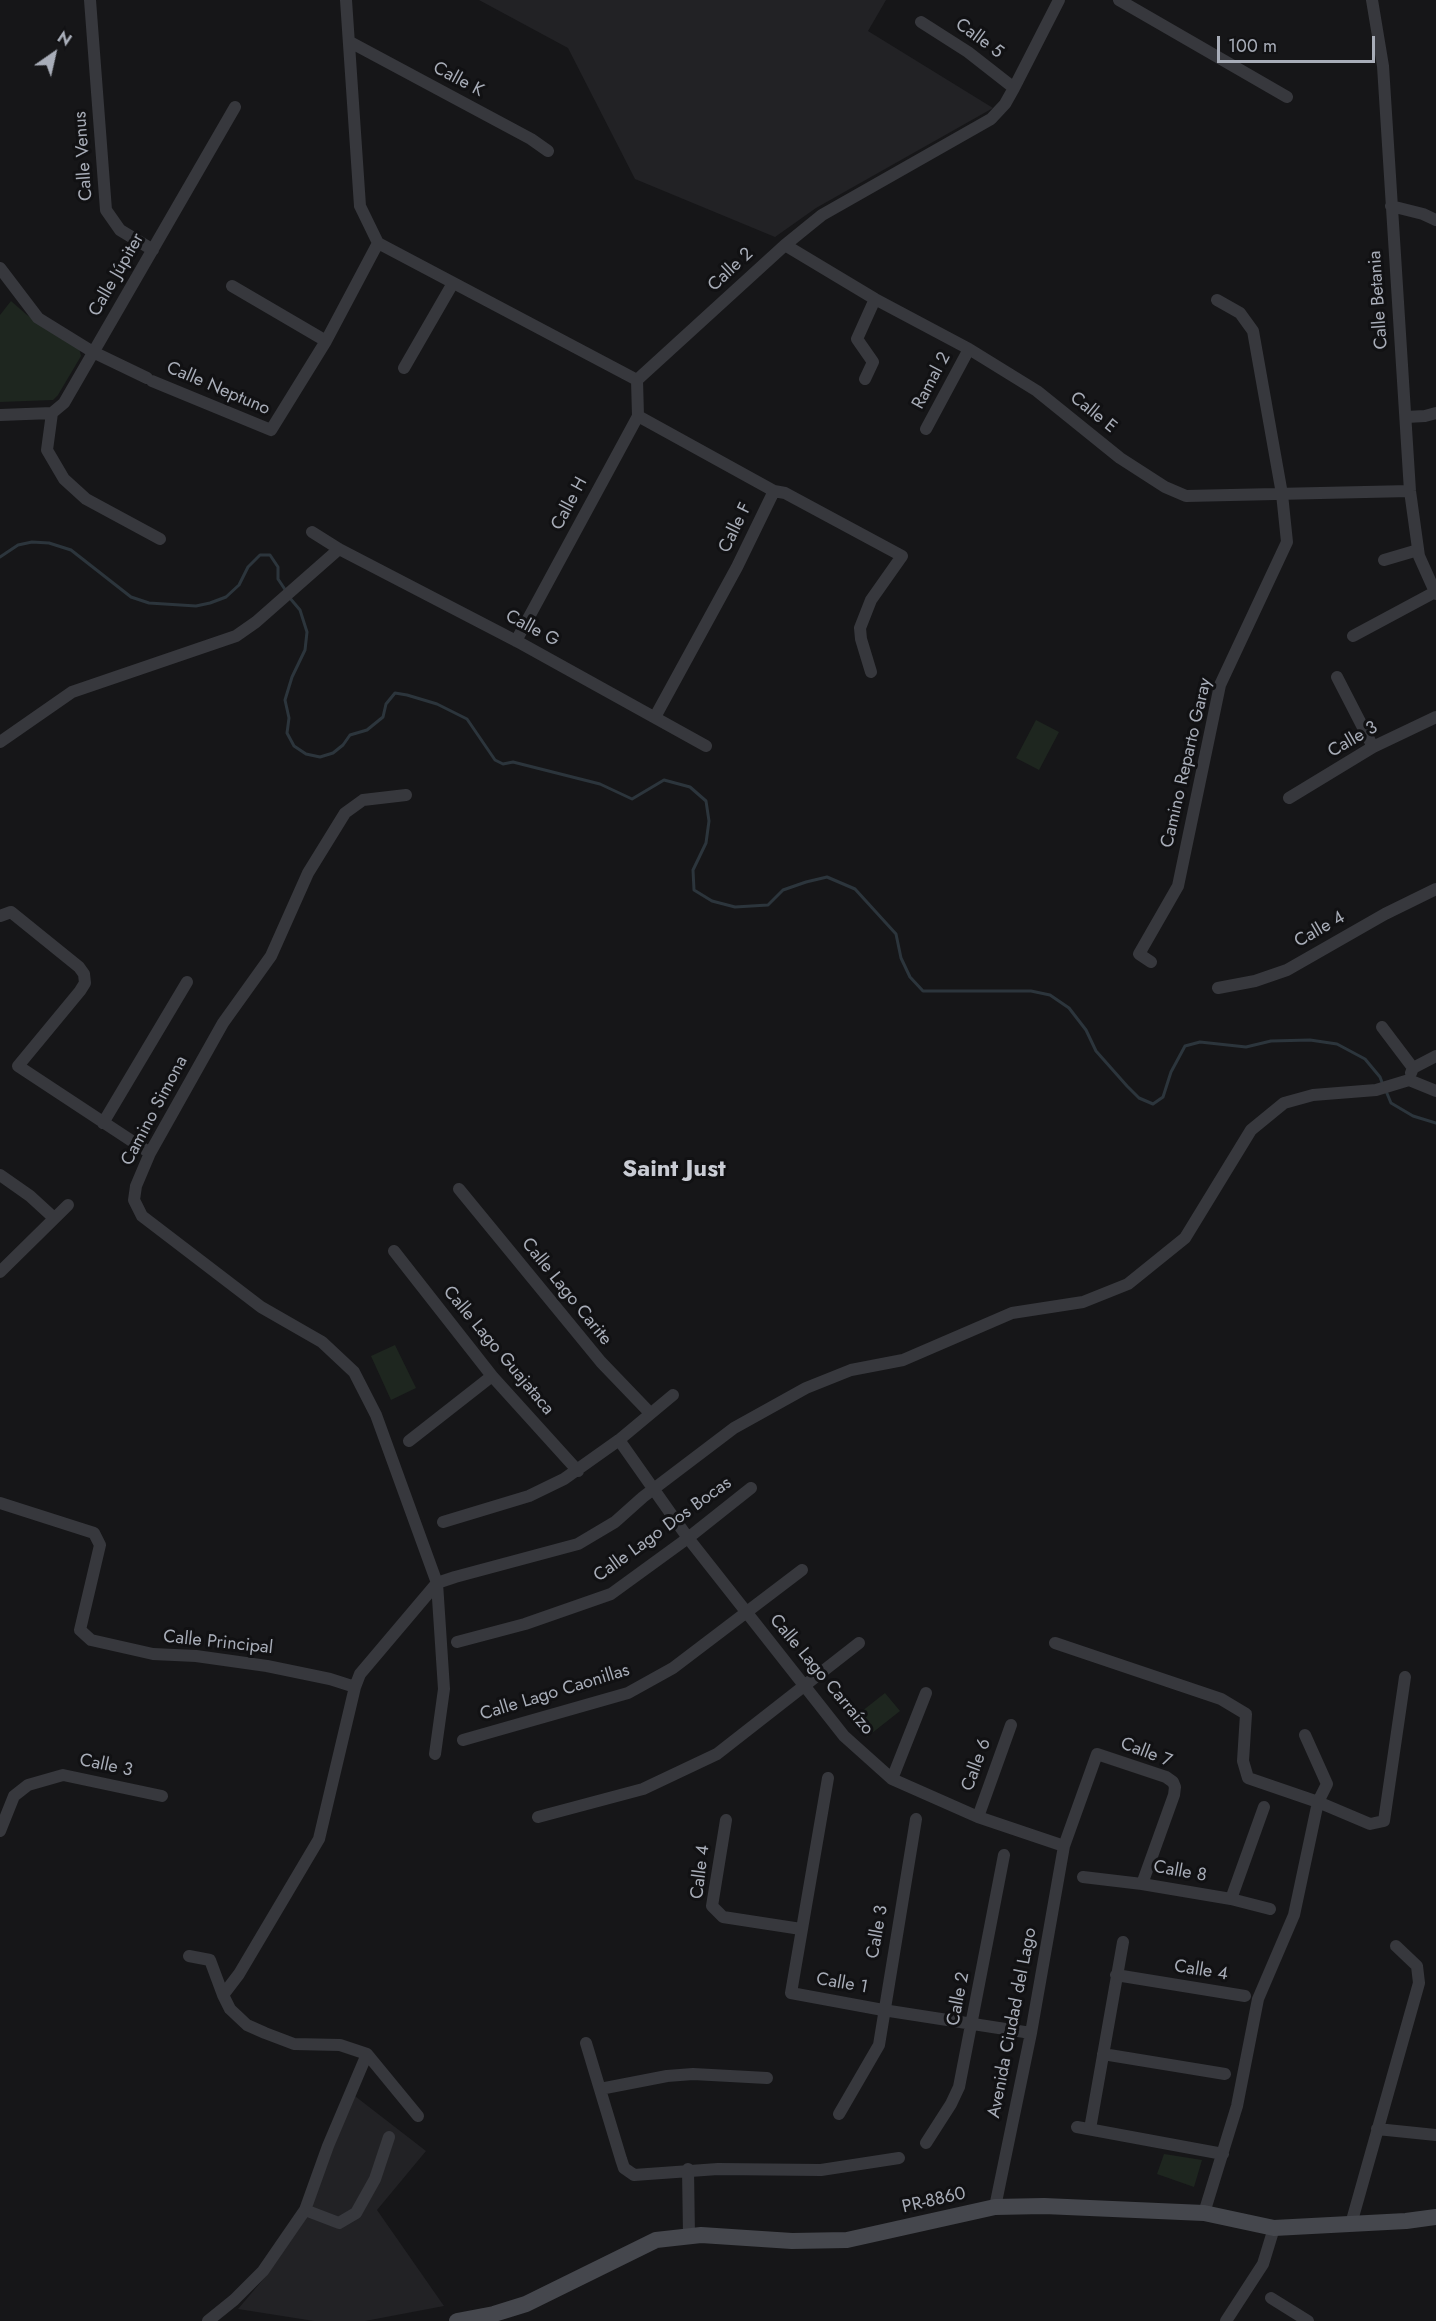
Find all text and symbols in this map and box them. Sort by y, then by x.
street label: Calle 5 [951,14,1007,64]
north arrow [24,24,84,84]
scale bar [1220,24,1378,62]
text: N [53,26,76,52]
text: 100 m [1228,33,1277,59]
street label: Calle K [429,58,487,102]
street label: Calle Venus [70,110,98,202]
street label: Calle Júpiter [85,230,149,320]
street label: Calle 2 [704,244,758,296]
street label: Calle Betania [1365,250,1393,350]
street label: Ramal 2 [908,349,956,413]
street label: Calle Neptuno [163,357,273,421]
street label: Calle E [1065,388,1121,438]
street label: Calle H [547,474,593,534]
street label: Calle F [715,499,757,557]
street label: Calle G [501,606,563,652]
street label: Camino Reparto Garay [1157,676,1217,850]
street label: Calle 3 [1324,717,1382,763]
street label: Calle 4 [1291,907,1349,953]
street label: Camino Simona [117,1053,193,1169]
district label: Saint Just [622,1156,726,1184]
street label: Calle Lago Carite [516,1234,616,1350]
street label: Calle Lago Guajataca [438,1282,558,1420]
street label: Calle Lago Dos Bocas [590,1473,736,1587]
street label: Calle Lago Carraízo [764,1610,878,1740]
street label: Calle Principal [162,1627,274,1659]
street label: Calle Lago Caonillas [478,1660,632,1726]
street label: Calle 7 [1117,1733,1175,1773]
street label: Calle 6 [958,1736,996,1794]
street label: Calle 3 [77,1750,135,1782]
street label: Calle 4 [687,1844,715,1900]
street label: Calle 8 [1152,1857,1208,1887]
street label: Calle 3 [863,1904,893,1960]
street label: Avenida Ciudad del Lago [984,1926,1042,2120]
street label: Calle 4 [1172,1956,1230,1986]
street label: Calle 1 [815,1969,869,1999]
street label: Calle 2 [943,1970,975,2028]
street label: PR-8860 [900,2183,968,2219]

